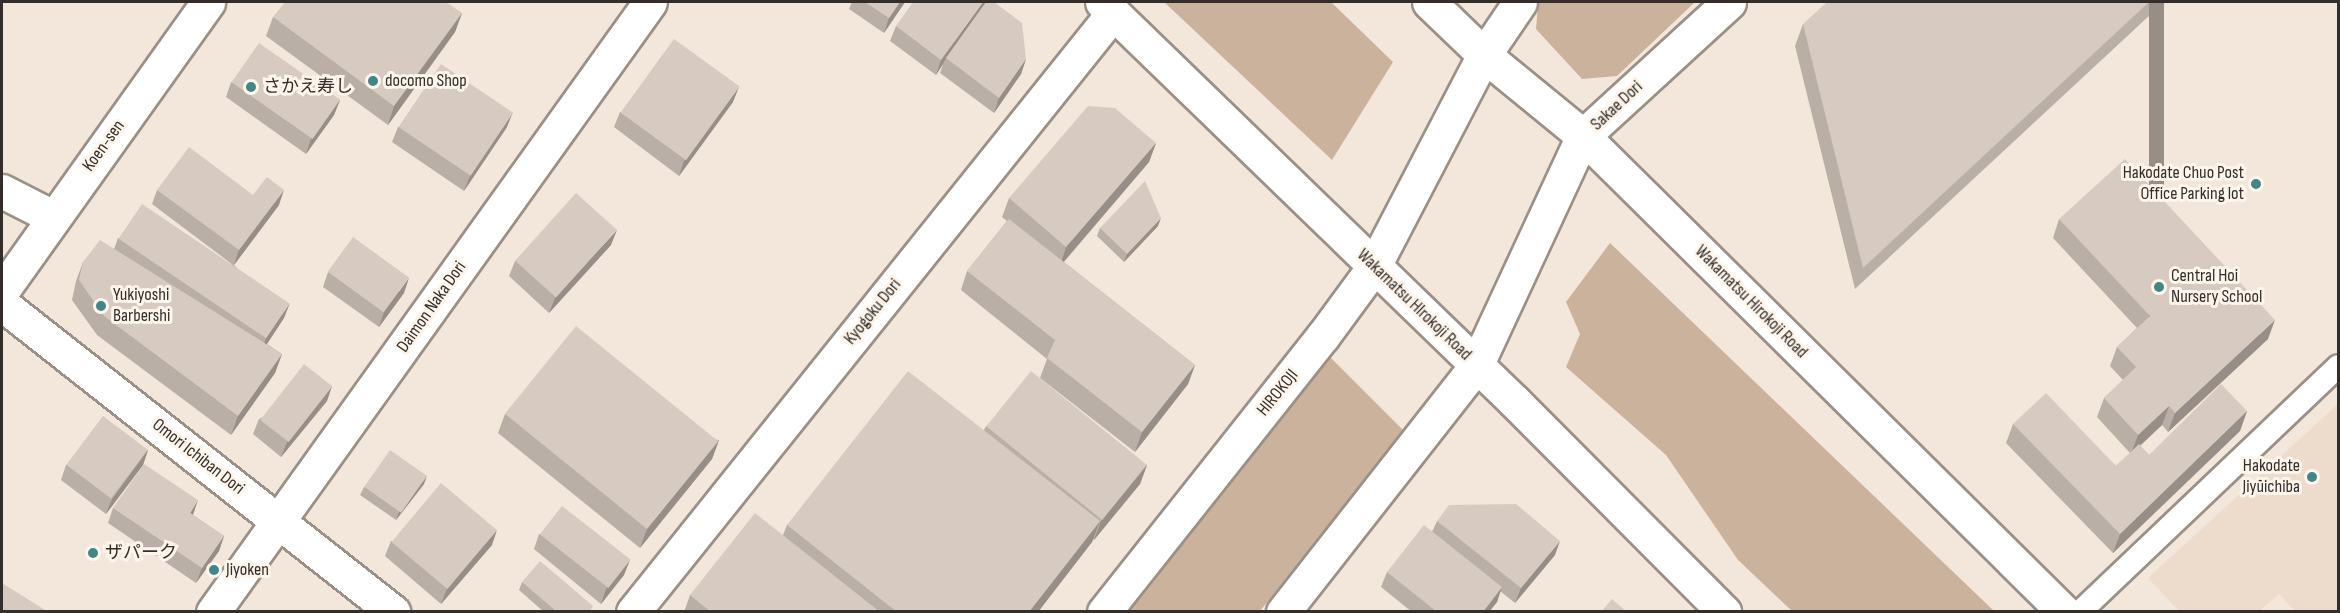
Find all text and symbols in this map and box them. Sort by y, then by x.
place label: docomo Shop [385,70,467,92]
marker: docomo Shop [366,74,380,88]
place label: さかえ寿し [263,76,353,98]
street label: Sakae Dori [1586,76,1648,136]
marker: さかえ寿し [244,80,258,94]
street label: Koen-sen [78,116,130,176]
place label: Hakodate Chuo Post Office Parking lot [2123,163,2244,206]
marker: Hakodate Chuo Post Office Parking lot [2249,177,2263,191]
street label: Wakamatsu Hirokoji Road [1690,241,1812,363]
street label: Wakamatsu HIrokoji Road [1352,245,1476,365]
street label: Daimon Naka Dori [393,257,471,357]
place label: Central Hoi Nursery School [2171,266,2262,308]
street label: Kyogoku Dori [840,275,906,349]
marker: Central Hoi Nursery School [2152,280,2166,294]
place label: Yukiyoshi Barbershi [113,285,170,328]
marker: Yukiyoshi Barbershi [94,299,108,313]
street label: HIROKOJI [1253,365,1303,421]
street label: Omori Ichiban Dori [148,414,248,500]
place label: Hakodate Jiyūichiba [2243,456,2300,498]
marker: Hakodate Jiyūichiba [2305,470,2319,484]
place label: ザパーク [105,542,177,564]
marker: ザパーク [86,546,100,560]
place label: Jiyoken [226,559,269,581]
marker: Jiyoken [207,563,221,577]

